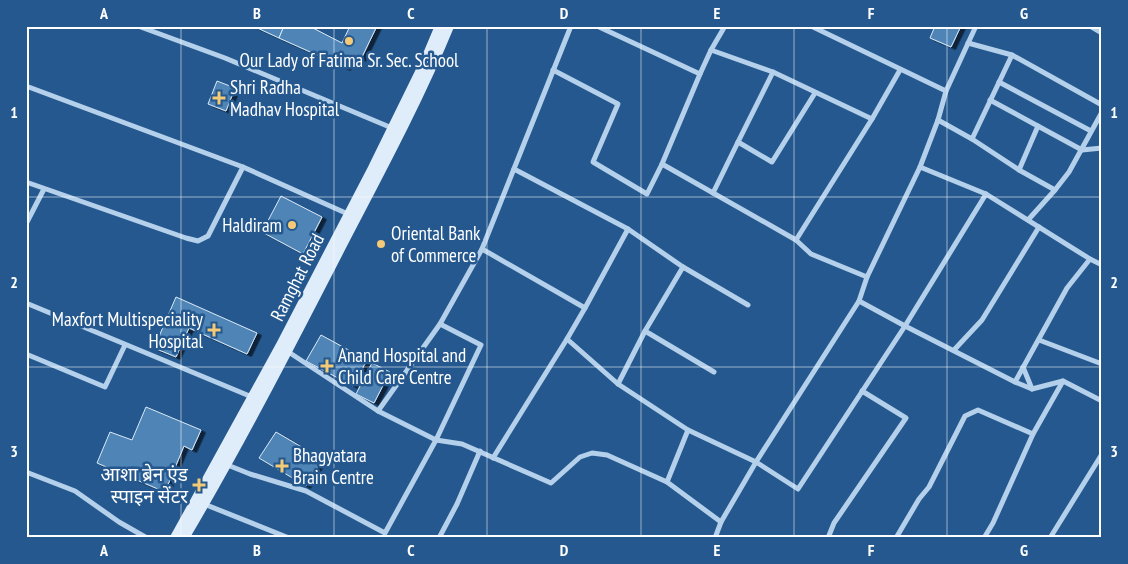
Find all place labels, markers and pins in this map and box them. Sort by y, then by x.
marker: Our Lady of Fatima Sr. Sec. School [343,35,355,47]
place label: Our Lady of Fatima Sr. Sec. School [239,48,459,72]
place label: Shri Radha Madhav Hospital [230,75,340,121]
marker: Shri Radha Madhav Hospital [212,91,226,105]
place label: Haldiram [222,213,282,237]
marker: Haldiram [286,219,298,231]
place label: Oriental Bank of Commerce [391,221,481,267]
marker: Oriental Bank of Commerce [375,238,387,250]
place label: Maxfort Multispeciality Hospital [52,307,204,353]
marker: Maxfort Multispeciality Hospital [207,323,221,337]
place label: Anand Hospital and Child Care Centre [338,343,466,389]
marker: Anand Hospital and Child Care Centre [320,359,334,373]
place label: Bhagyatara Brain Centre [293,443,374,489]
marker: Bhagyatara Brain Centre [275,459,289,473]
place label: आशा ब्रेन एंड स्पाइन सेंटर [101,462,189,508]
marker: आशा ब्रेन एंड स्पाइन सेंटर [192,478,206,492]

